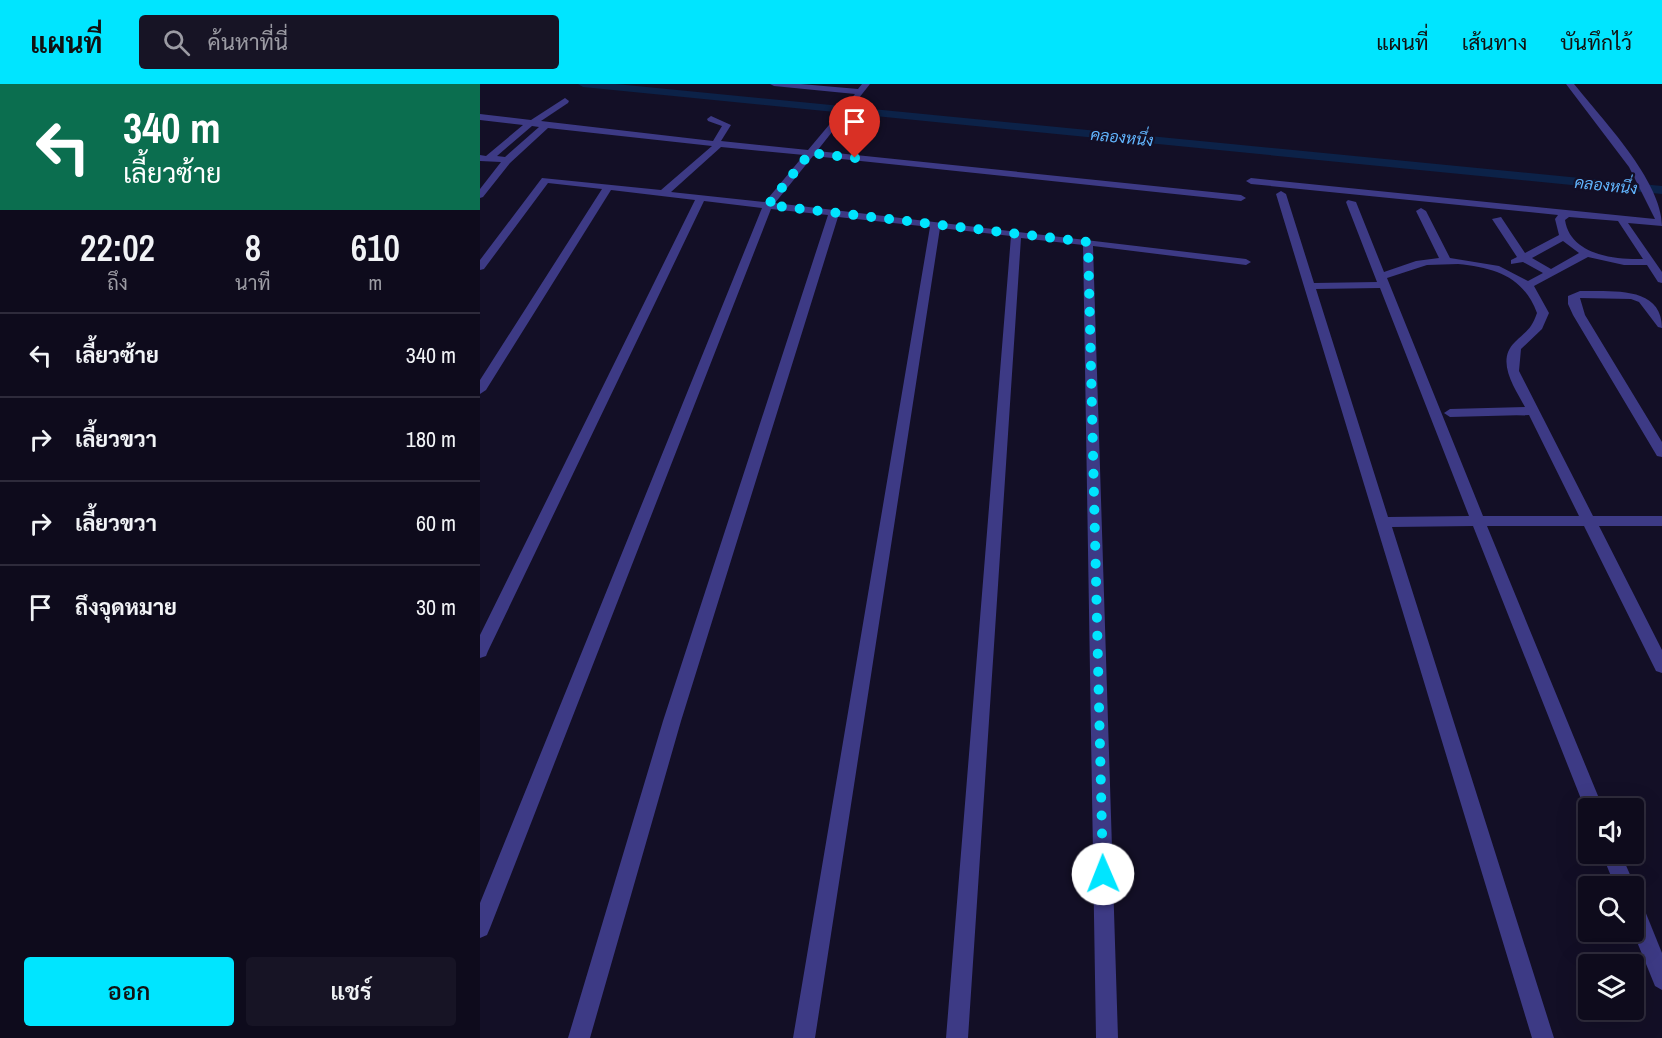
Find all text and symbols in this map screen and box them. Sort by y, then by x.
search box [139,15,559,69]
text: แผนที่ [30,24,103,62]
icon: search [160,26,193,59]
text: ค้นหาที่นี่ [208,27,288,57]
text: แผนที่ [1376,28,1429,57]
text: เส้นทาง [1462,28,1527,57]
text: บันทึกไว้ [1560,28,1632,57]
pin [829,96,880,158]
text: 340 m [123,100,221,156]
icon: arrive [838,105,871,138]
icon: left [24,108,102,186]
water label: คลองหนึ่ง [1089,120,1155,151]
text: เลี้ยวซ้าย [123,155,221,191]
water label: คลองหนึ่ง [1573,168,1639,199]
text: 22:02 [80,224,155,272]
text: 8 [245,224,261,272]
text: 610 [351,224,400,272]
text: ถึง [107,269,128,296]
text: นาที [235,269,271,296]
text: m [368,269,382,296]
icon: left [24,339,57,372]
text: เลี้ยวซ้าย [75,340,159,370]
text: 340 m [406,340,456,370]
icon: right [24,423,57,456]
text: เลี้ยวขวา [75,424,157,454]
text: 180 m [406,424,456,454]
icon: right [24,507,57,540]
text: เลี้ยวขวา [75,508,157,538]
text: 60 m [416,508,456,538]
icon: arrive [24,591,57,624]
text: ถึงจุดหมาย [75,592,177,622]
text: 30 m [416,592,456,622]
map controls [1578,798,1644,1020]
button: sound [1578,798,1644,864]
position arrow [1071,842,1135,906]
button: search [1578,876,1644,942]
button: layers [1578,954,1644,1020]
button: ออก [24,957,234,1026]
button: แชร์ [246,957,456,1026]

